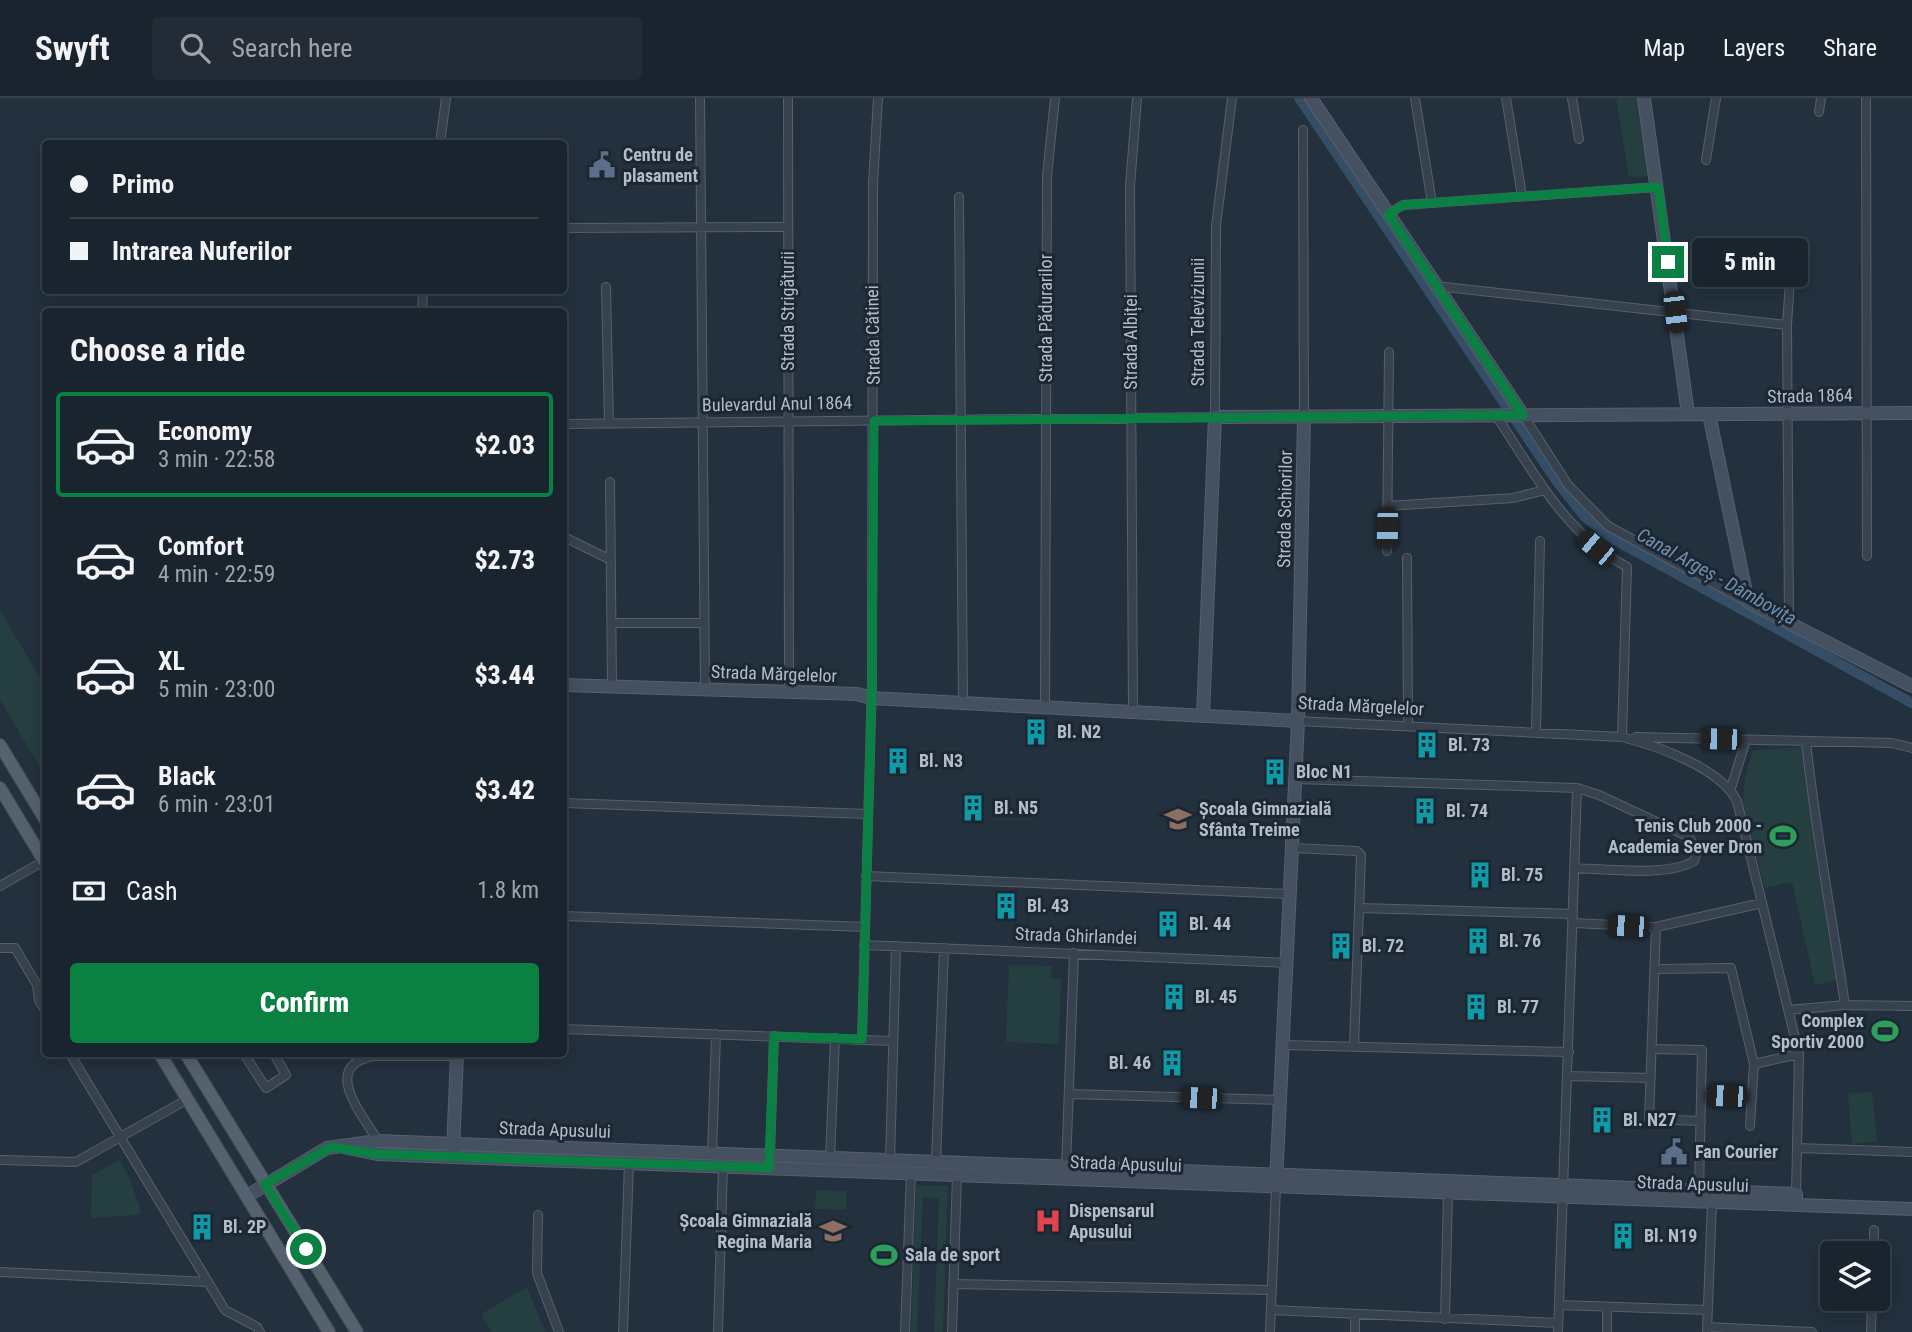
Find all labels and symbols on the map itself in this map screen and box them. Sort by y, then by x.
place label: Centru de plasament [623,144,698,186]
public building icon: Centru de plasament [587,150,617,180]
callout: 5 min [1692,238,1808,286]
route end [1652,246,1684,278]
street label: Strada Strigăturii [777,251,798,371]
street label: Strada Pădurarilor [1035,253,1056,382]
street label: Strada Televiziunii [1187,258,1208,386]
street label: Strada Cătinei [861,285,884,385]
car [1663,290,1688,334]
street label: Strada Albiței [1120,294,1142,390]
street label: Strada 1864 [1767,384,1853,407]
street label: Bulevardul Anul 1864 [702,392,852,415]
street label: Strada Schiorilor [1273,449,1296,568]
car [1377,507,1398,549]
water label: Canal Argeș - Dâmbovița [1633,523,1801,630]
car [1574,526,1619,570]
street label: Strada Mărgelelor [711,661,838,686]
street label: Strada Mărgelelor [1297,692,1425,719]
building icon: Bl. N2 [1021,717,1051,747]
place label: Bl. N2 [1057,721,1101,742]
car [1700,728,1743,750]
building icon: Bl. 73 [1412,730,1442,760]
place label: Bl. 73 [1448,734,1490,755]
building icon: Bl. N3 [883,746,913,776]
place label: Bl. N3 [919,750,963,771]
building icon: Bloc N1 [1260,757,1290,787]
place label: Bloc N1 [1296,761,1352,782]
building icon: Bl. N5 [958,793,988,823]
building icon: Bl. 74 [1410,796,1440,826]
place label: Bl. N5 [994,797,1038,818]
place label: Școala Gimnazială Sfânta Treime [1199,798,1332,840]
place label: Bl. 74 [1446,800,1488,821]
school or university icon: Școala Gimnazială Sfânta Treime [1163,804,1193,834]
place label: Tenis Club 2000 - Academia Sever Dron [1608,815,1762,857]
sports icon: Tenis Club 2000 - Academia Sever Dron [1768,821,1798,851]
building icon: Bl. 75 [1465,860,1495,890]
place label: Bl. 75 [1501,864,1543,885]
building icon: Bl. 43 [991,891,1021,921]
place label: Bl. 43 [1027,895,1069,916]
building icon: Bl. 44 [1153,909,1183,939]
place label: Bl. 44 [1189,913,1231,934]
car [1607,914,1650,938]
street label: Strada Ghirlandei [1015,923,1137,948]
building icon: Bl. 76 [1463,926,1493,956]
place label: Bl. 76 [1499,930,1541,951]
building icon: Bl. 72 [1326,931,1356,961]
place label: Bl. 72 [1362,935,1404,956]
building icon: Bl. 45 [1159,982,1189,1012]
place label: Bl. 45 [1195,986,1237,1007]
building icon: Bl. 77 [1461,992,1491,1022]
place label: Bl. 77 [1497,996,1539,1017]
place label: Complex Sportiv 2000 [1771,1010,1864,1052]
sports icon: Complex Sportiv 2000 [1870,1016,1900,1046]
building icon: Bl. 46 [1157,1048,1187,1078]
place label: Bl. 46 [1109,1052,1151,1073]
car [1706,1085,1749,1107]
car [1180,1087,1223,1109]
building icon: Bl. N27 [1587,1105,1617,1135]
place label: Bl. N27 [1623,1109,1676,1130]
street label: Strada Apusului [499,1117,611,1142]
public building icon: Fan Courier [1659,1137,1689,1167]
place label: Fan Courier [1695,1141,1778,1162]
street label: Strada Apusului [1070,1151,1182,1176]
street label: Strada Apusului [1637,1171,1749,1196]
place label: Dispensarul Apusului [1069,1200,1154,1242]
hospital icon: Dispensarul Apusului [1033,1206,1063,1236]
place label: Școala Gimnazială Regina Maria [679,1210,812,1252]
building icon: Bl. 2P [187,1212,217,1242]
place label: Bl. 2P [223,1216,266,1237]
school or university icon: Școala Gimnazială Regina Maria [818,1216,848,1246]
building icon: Bl. N19 [1608,1221,1638,1251]
place label: Bl. N19 [1644,1225,1697,1246]
route start [290,1233,322,1265]
sports icon: Sala de sport [869,1240,899,1270]
place label: Sala de sport [905,1244,1000,1265]

